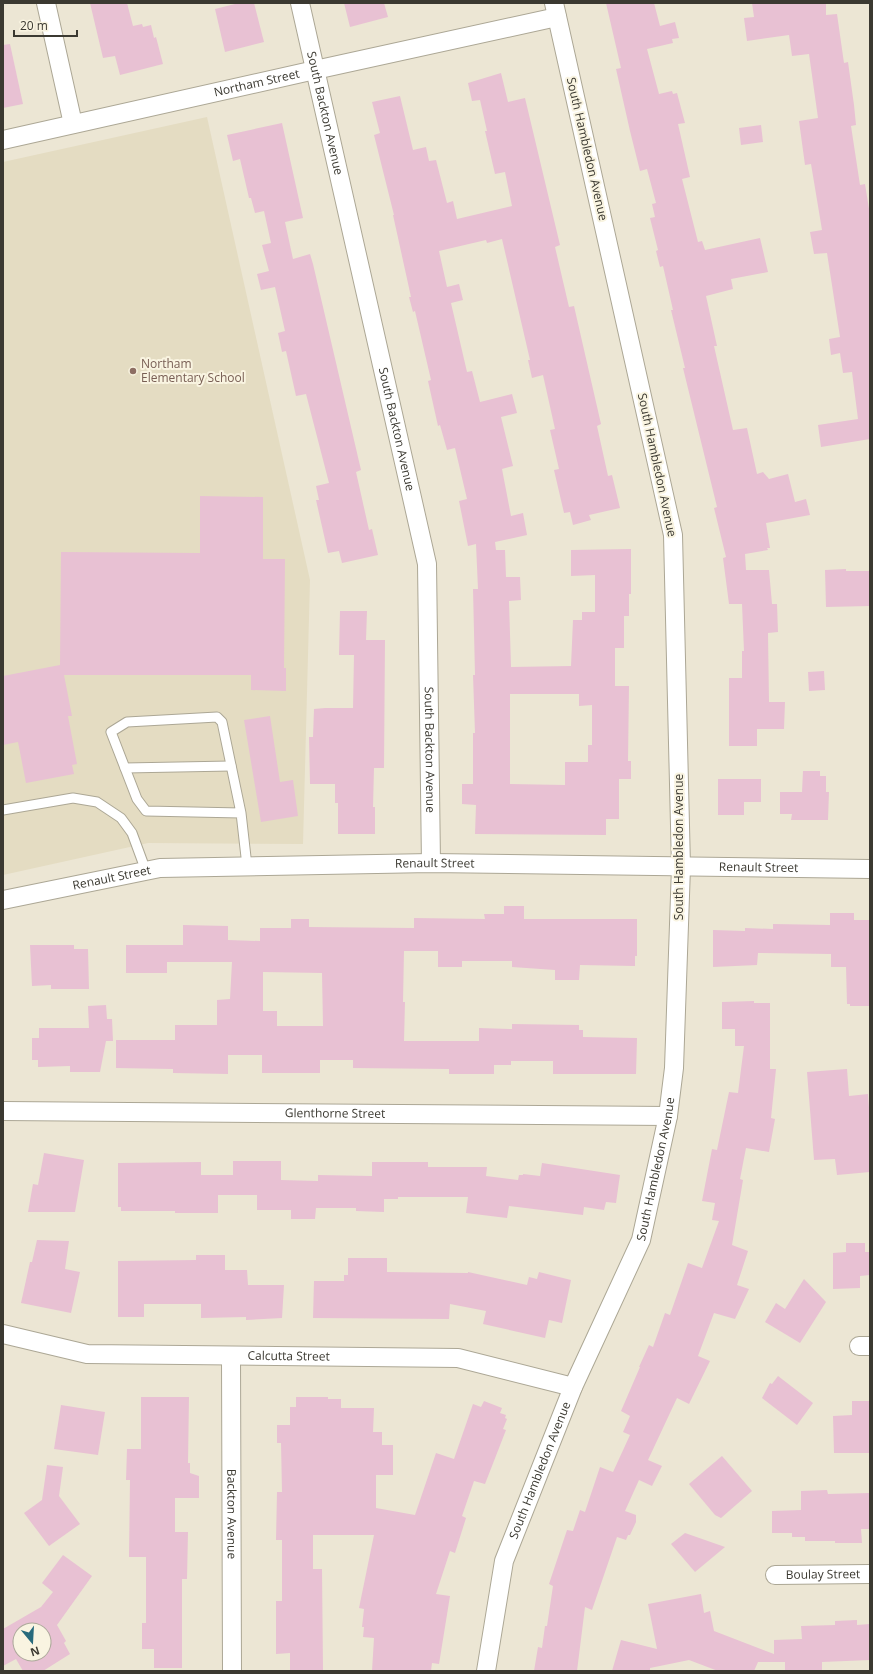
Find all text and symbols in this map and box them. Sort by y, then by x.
scale bar [14,12,77,38]
text: 20 m [20,17,48,34]
street label: South Backton Avenue [303,50,348,177]
street label: Northam Street [212,65,301,100]
street label: South Hambledon Avenue [563,76,612,222]
place label: Northam Elementary School [141,355,245,386]
marker: Northam Elementary School [128,366,138,376]
street label: South Backton Avenue [375,366,419,493]
street label: South Hambledon Avenue [634,391,681,539]
street label: South Backton Avenue [421,687,439,813]
street label: South Hambledon Avenue [670,774,687,920]
street label: Renault Street [395,854,475,872]
street label: Renault Street [719,858,799,876]
street label: Renault Street [71,861,152,894]
street label: South Hambledon Avenue [632,1096,678,1243]
street label: Glenthorne Street [285,1104,385,1122]
street label: Calcutta Street [247,1347,330,1365]
street label: South Hambledon Avenue [505,1399,574,1541]
street label: Backton Avenue [223,1469,241,1559]
street label: Boulay Street [786,1565,860,1583]
north arrow [12,1622,52,1662]
text: N [29,1643,42,1661]

